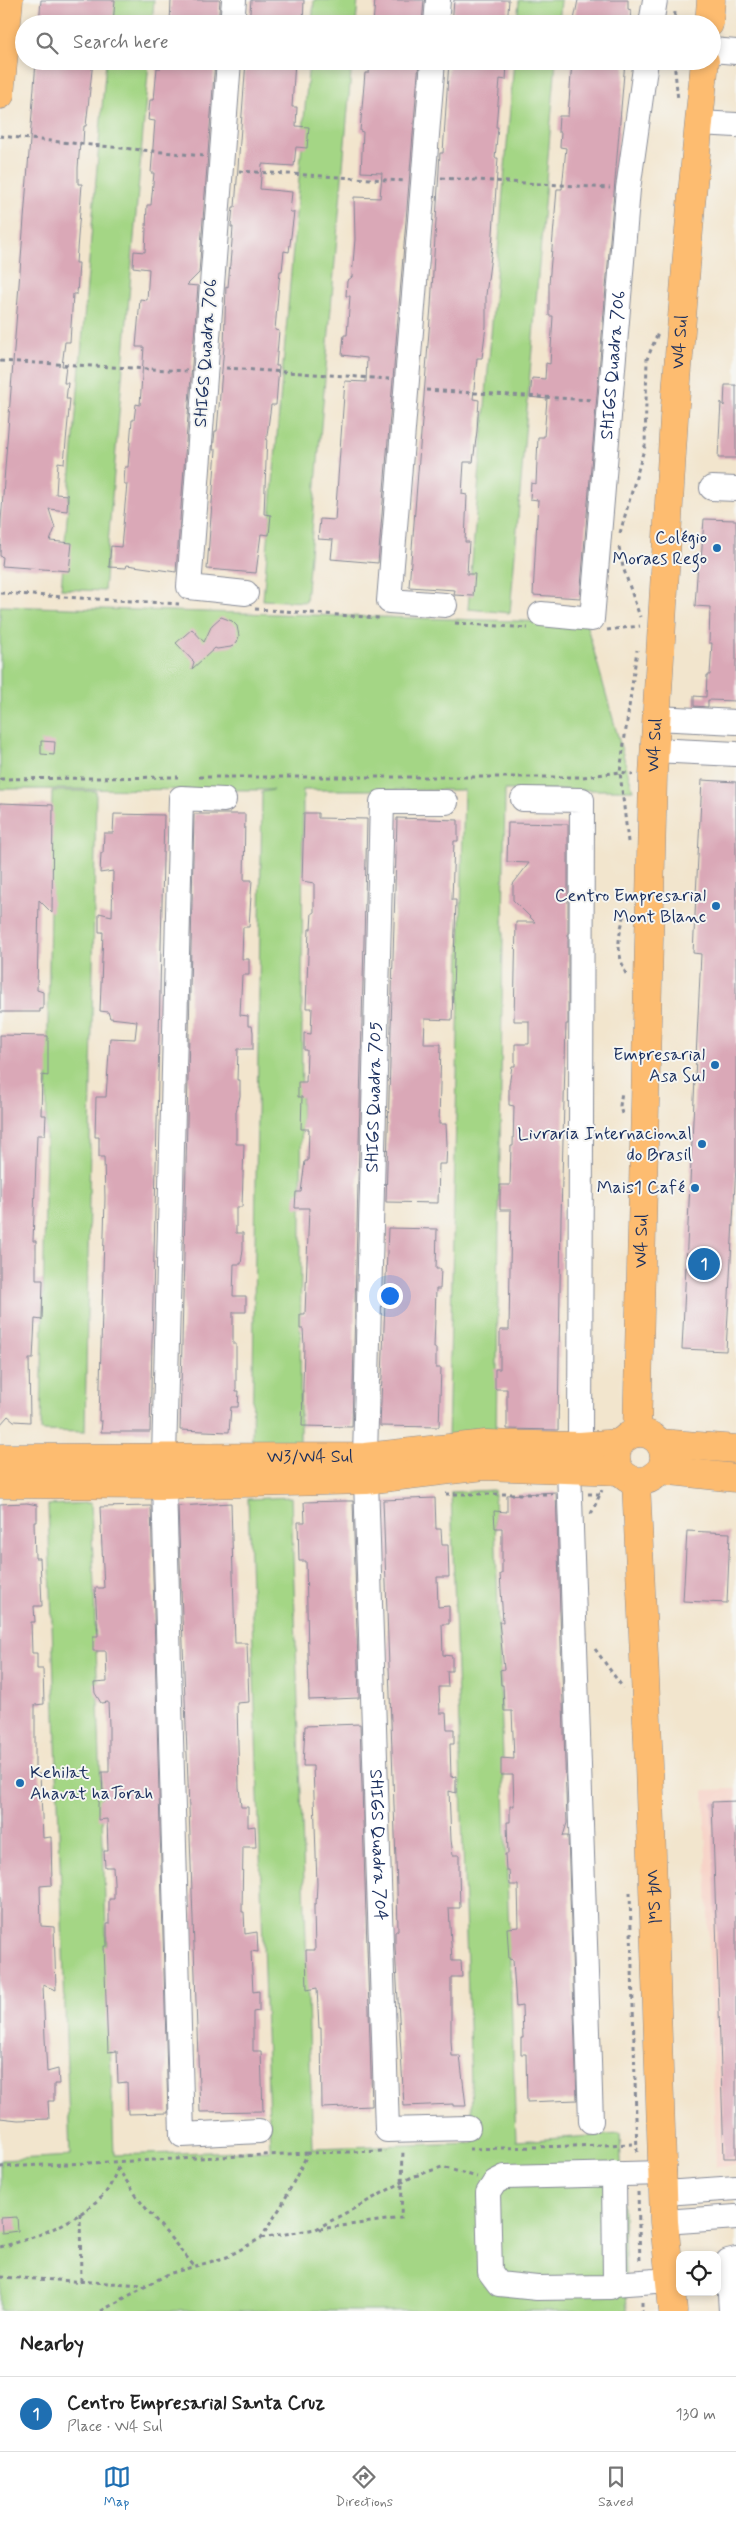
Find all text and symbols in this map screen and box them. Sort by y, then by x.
search box [15,15,721,70]
icon: search [33,29,61,57]
text: Search here [73,30,169,55]
street label: SHIGS Quadra 706 [189,278,223,428]
street label: SHIGS Quadra 706 [595,290,631,441]
street label: W4 Sul [666,314,694,370]
place label: Colégio Moraes Rego [613,526,707,573]
marker: Colégio Moraes Rego [711,542,723,554]
street label: W4 Sul [641,717,668,773]
place label: Centro Empresarial Mont Blanc [555,884,706,929]
marker: Centro Empresarial Mont Blanc [710,900,722,912]
street label: SHIGS Quadra 705 [360,1021,388,1173]
place label: Empresarial Asa Sul [613,1043,705,1088]
marker: Empresarial Asa Sul [709,1059,721,1071]
place label: Livraria Internacional do Brasil [518,1122,692,1167]
marker: Livraria Internacional do Brasil [696,1138,708,1150]
place label: Mais1 Café [597,1176,685,1200]
marker: Mais1 Café [689,1182,701,1194]
street label: W4 Sul [629,1214,654,1268]
pin: 1 [688,1245,720,1283]
your location [377,1283,403,1309]
street label: W3/W4 Sul [267,1445,353,1469]
place label: Kehilat Ahavat haTorah [30,1761,153,1806]
street label: SHIGS Quadra 704 [363,1769,392,1921]
marker: Kehilat Ahavat haTorah [14,1777,26,1789]
street label: W4 Sul [640,1869,666,1924]
map controls [676,2251,721,2296]
button: locate [676,2251,721,2296]
text: Nearby [20,2330,84,2358]
text: Centro Empresarial Santa Cruz [67,2391,325,2416]
text: 1 [32,2404,40,2425]
text: 130 m [675,2404,716,2425]
text: Place · W4 Sul [67,2416,163,2437]
tab: Map [103,2463,131,2511]
tab: Directions [336,2463,393,2511]
tab: Saved [598,2463,633,2511]

